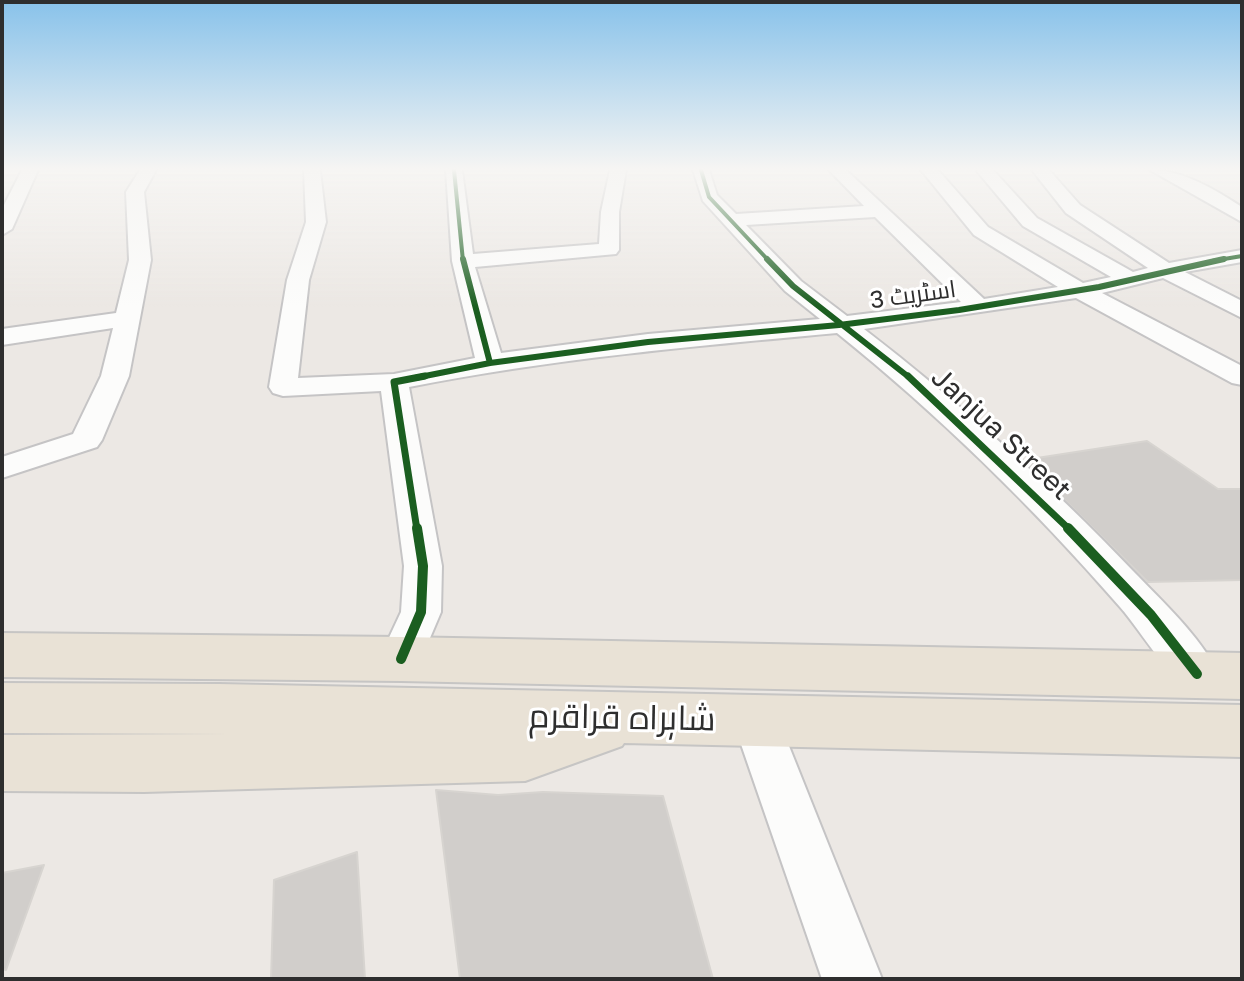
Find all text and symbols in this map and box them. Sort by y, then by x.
street label: اسٹریٹ 3 [868,275,958,315]
street label: Janjua Street [924,361,1078,507]
street label: شاہراہ قراقرم [528,696,716,740]

